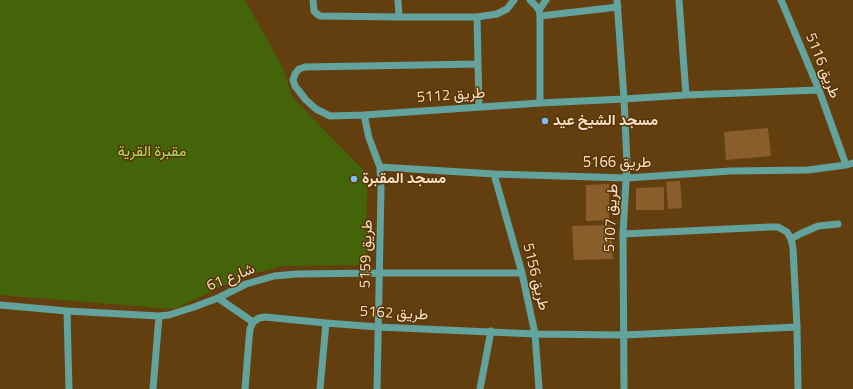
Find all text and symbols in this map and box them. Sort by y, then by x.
street label: طريق 5116 [801,31,843,101]
street label: طريق 5112 [416,85,486,107]
place label: مسجد الشيخ عيد [553,112,658,130]
marker: مسجد الشيخ عيد [540,116,550,126]
park label: مقبرة القرية [117,143,187,161]
street label: طريق 5166 [583,154,651,172]
place label: مسجد المقبرة [362,170,446,188]
marker: مسجد المقبرة [349,174,359,184]
street label: طريق 5107 [601,183,623,253]
street label: طريق 5159 [357,219,377,289]
street label: طريق 5156 [518,241,552,313]
street label: شارع 61 [204,260,258,296]
street label: طريق 5162 [359,303,429,325]

